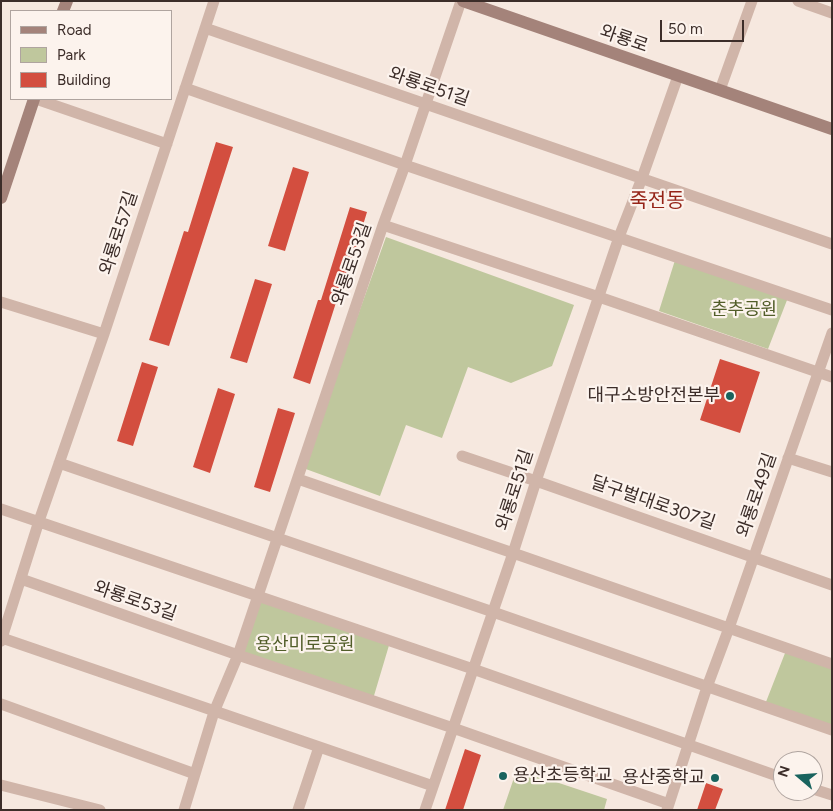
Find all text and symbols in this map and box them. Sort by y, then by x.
legend [10,10,172,100]
scale bar [663,10,747,42]
text: 50 m [668,20,703,38]
text: Road [57,21,92,39]
street label: 와룡로 [597,21,651,57]
text: Park [57,46,86,64]
street label: 와룡로51길 [386,63,472,111]
text: Building [57,71,111,89]
street label: 와룡로57길 [95,189,143,277]
district label: 죽전동 [629,189,685,213]
street label: 와룡로53길 [328,220,376,308]
park label: 춘추공원 [711,299,777,321]
place label: 대구소방안전본부 [588,385,720,407]
marker: 대구소방안전본부 [724,390,736,402]
street label: 와룡로51길 [492,447,538,533]
street label: 와룡로49길 [733,450,781,540]
street label: 달구벌대로307길 [588,472,718,534]
street label: 와룡로53길 [91,577,179,625]
park label: 용산미로공원 [255,634,355,656]
north arrow [773,751,823,801]
text: N [774,764,794,779]
place label: 용산초등학교 [513,765,612,787]
place label: 용산중학교 [622,767,705,789]
marker: 용산초등학교 [497,770,509,782]
marker: 용산중학교 [709,772,721,784]

